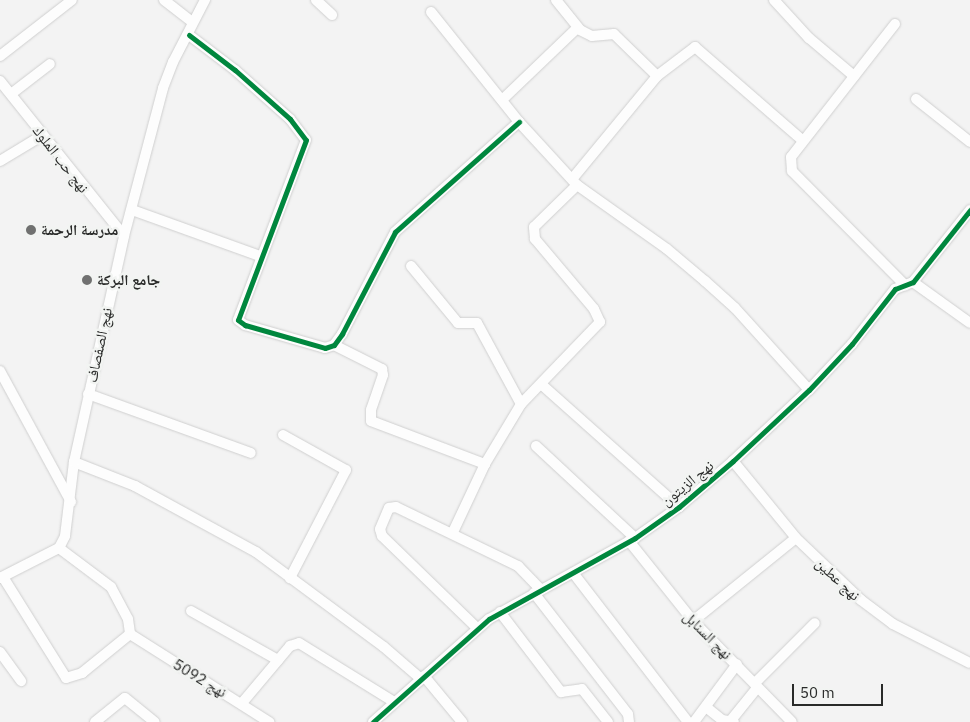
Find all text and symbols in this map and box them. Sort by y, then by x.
street label: نهج حب الملوك [29,122,93,196]
place label: مدرسة الرحمة [41,221,118,239]
marker: مدرسة الرحمة [25,224,37,236]
place label: جامع البركة [97,271,160,289]
marker: جامع البركة [81,274,93,286]
street label: نهج الصفصاف [82,306,116,384]
street label: نهج الزيتون [657,456,717,510]
street label: نهج عطين [812,554,864,604]
street label: نهج السنابل [680,607,736,663]
street label: نهج 5092 [170,655,230,701]
scale bar [795,674,886,706]
text: 50 m [800,683,835,702]

